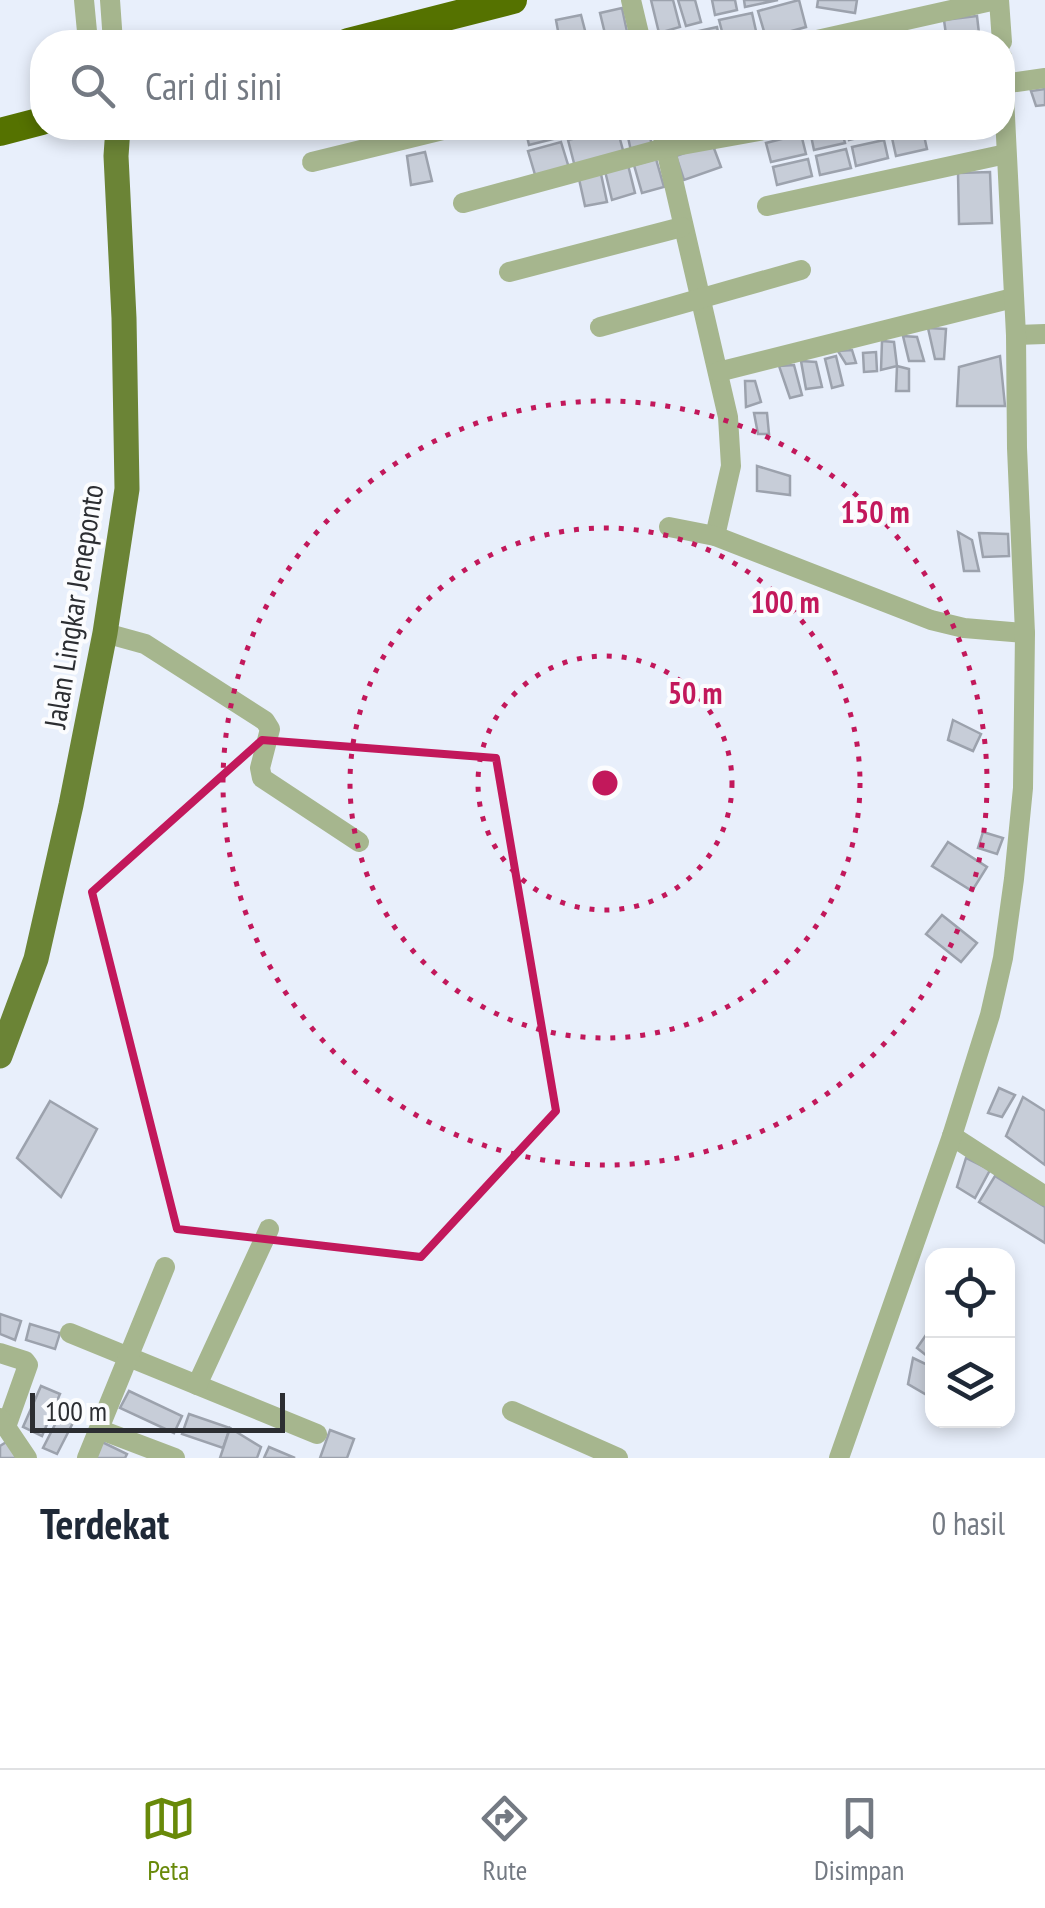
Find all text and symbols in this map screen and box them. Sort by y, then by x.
search box [30,30,1015,140]
icon: search [65,58,120,113]
text: Cari di sini [145,61,283,110]
street label: Jalan Lingkar Jeneponto [34,481,112,732]
text: 150 m [840,492,910,531]
text: 100 m [750,582,820,621]
text: 50 m [668,673,722,712]
centre of rings [587,765,623,801]
map controls [925,1248,1015,1428]
button: locate [925,1248,1015,1338]
button: layers [925,1338,1015,1428]
scale bar [30,1388,285,1432]
text: 100 m [45,1392,107,1429]
text: Terdekat [40,1496,169,1551]
text: 0 hasil [932,1502,1005,1544]
tab: Peta [141,1791,196,1888]
tab: Rute [477,1791,532,1888]
tab: Disimpan [814,1791,904,1888]

